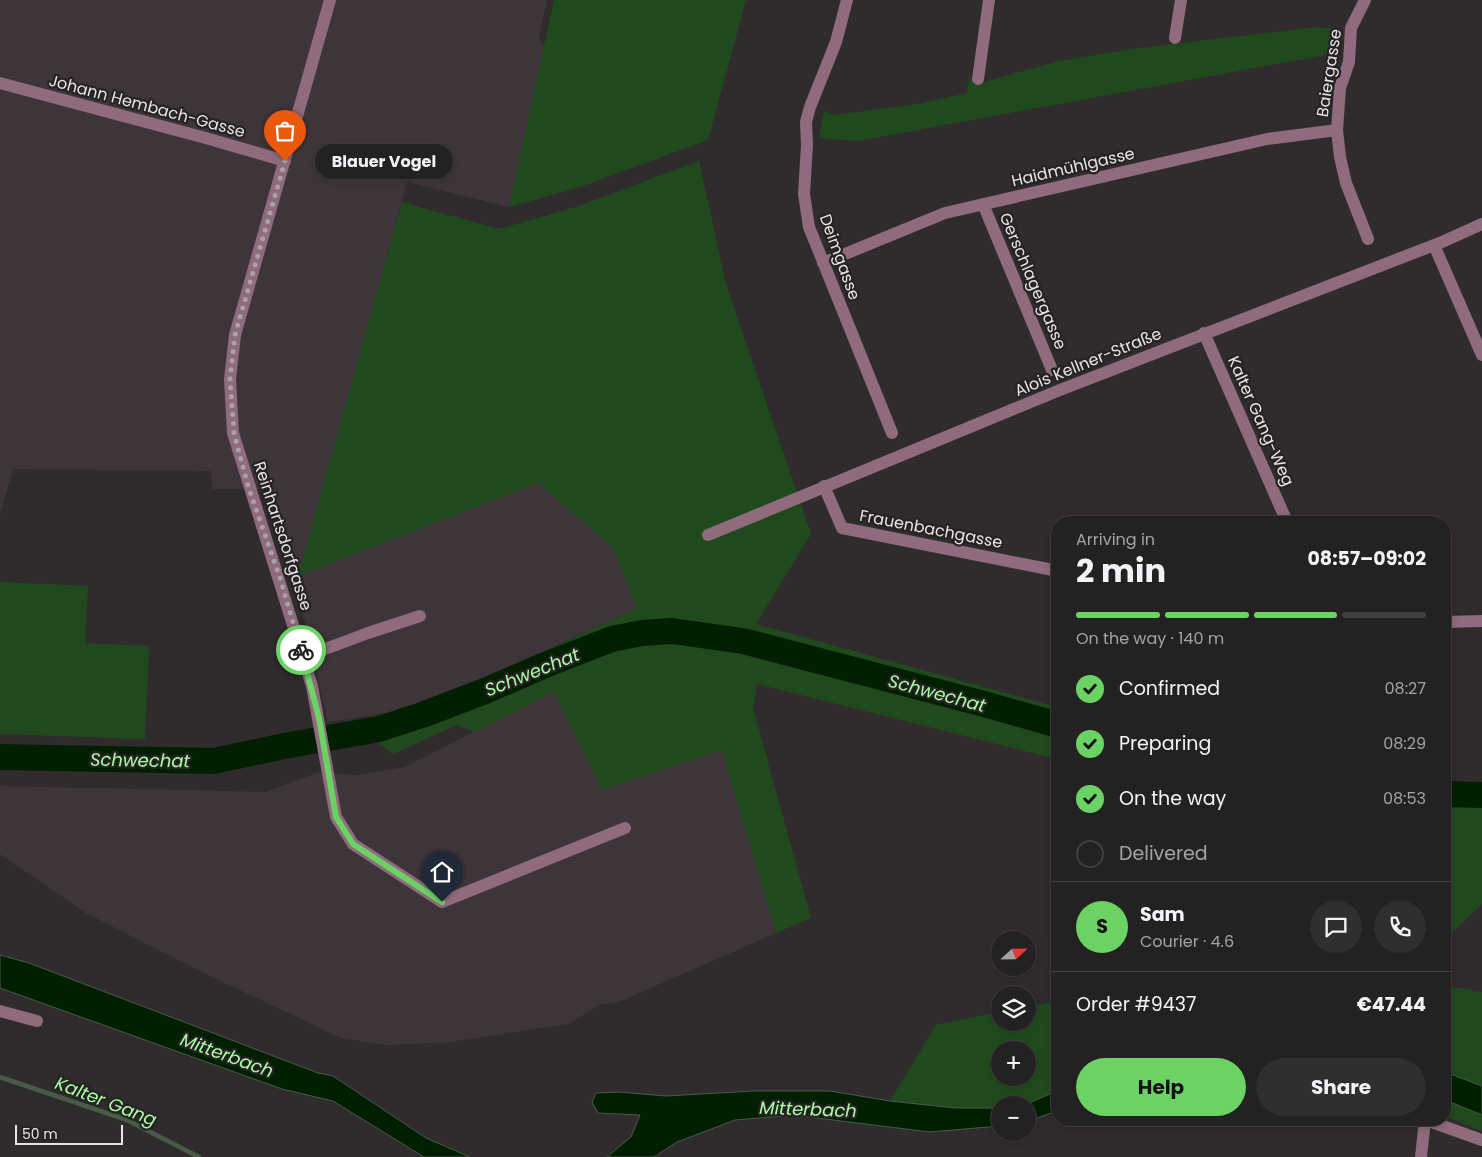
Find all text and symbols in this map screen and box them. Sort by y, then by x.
street label: Baiergasse [1311,27,1347,119]
street label: Johann Hembach-Gasse [46,69,248,143]
pin [264,110,306,161]
icon: bag [271,117,299,145]
street label: Haidmühlgasse [1009,142,1137,192]
callout: Blauer Vogel [315,144,452,178]
text: Blauer Vogel [332,150,436,173]
street label: Gerschlagergasse [994,209,1072,353]
street label: Deimgasse [814,211,866,303]
street label: Alois Kellner-Straße [1011,322,1165,402]
street label: Kalter Gang-Weg [1222,352,1300,490]
street label: Reinhartsdorfgasse [248,458,318,614]
street label: Frauenbachgasse [858,504,1004,554]
text: Arriving in [1076,528,1155,551]
text: 08:57–09:02 [1307,545,1426,572]
text: 2 min [1076,548,1166,593]
courier [276,625,326,675]
text: On the way · 140 m [1076,627,1224,650]
icon: bike [287,636,315,664]
water label: Schwechat [481,642,583,702]
water label: Schwechat [885,668,989,718]
icon: check [1076,675,1104,703]
text: Confirmed [1119,675,1220,702]
text: 08:27 [1385,677,1426,700]
icon: check [1076,730,1104,758]
text: Preparing [1119,730,1211,757]
text: 08:29 [1383,732,1426,755]
water label: Schwechat [90,747,191,773]
icon: check [1076,785,1104,813]
text: On the way [1119,785,1226,812]
text: 08:53 [1383,787,1426,810]
text: Delivered [1119,840,1208,867]
pin [421,851,463,902]
icon: home [428,858,456,886]
text: Sam [1140,901,1185,928]
button: chat [1310,901,1362,953]
button: phone [1374,901,1426,953]
text: S [1096,913,1108,940]
text: Courier · 4.6 [1140,930,1234,953]
north arrow [991,931,1036,976]
map controls [991,931,1036,1141]
button: layers [991,986,1036,1031]
text: Order #9437 [1076,991,1196,1018]
text: €47.44 [1357,991,1426,1018]
water label: Mitterbach [177,1027,277,1083]
button: + [991,1041,1036,1086]
button: Help [1076,1058,1246,1116]
button: Share [1256,1058,1426,1116]
water label: Kalter Gang [52,1070,160,1132]
water label: Mitterbach [759,1095,857,1123]
button: − [991,1096,1036,1141]
scale bar [15,1122,122,1145]
text: 50 m [22,1124,58,1144]

